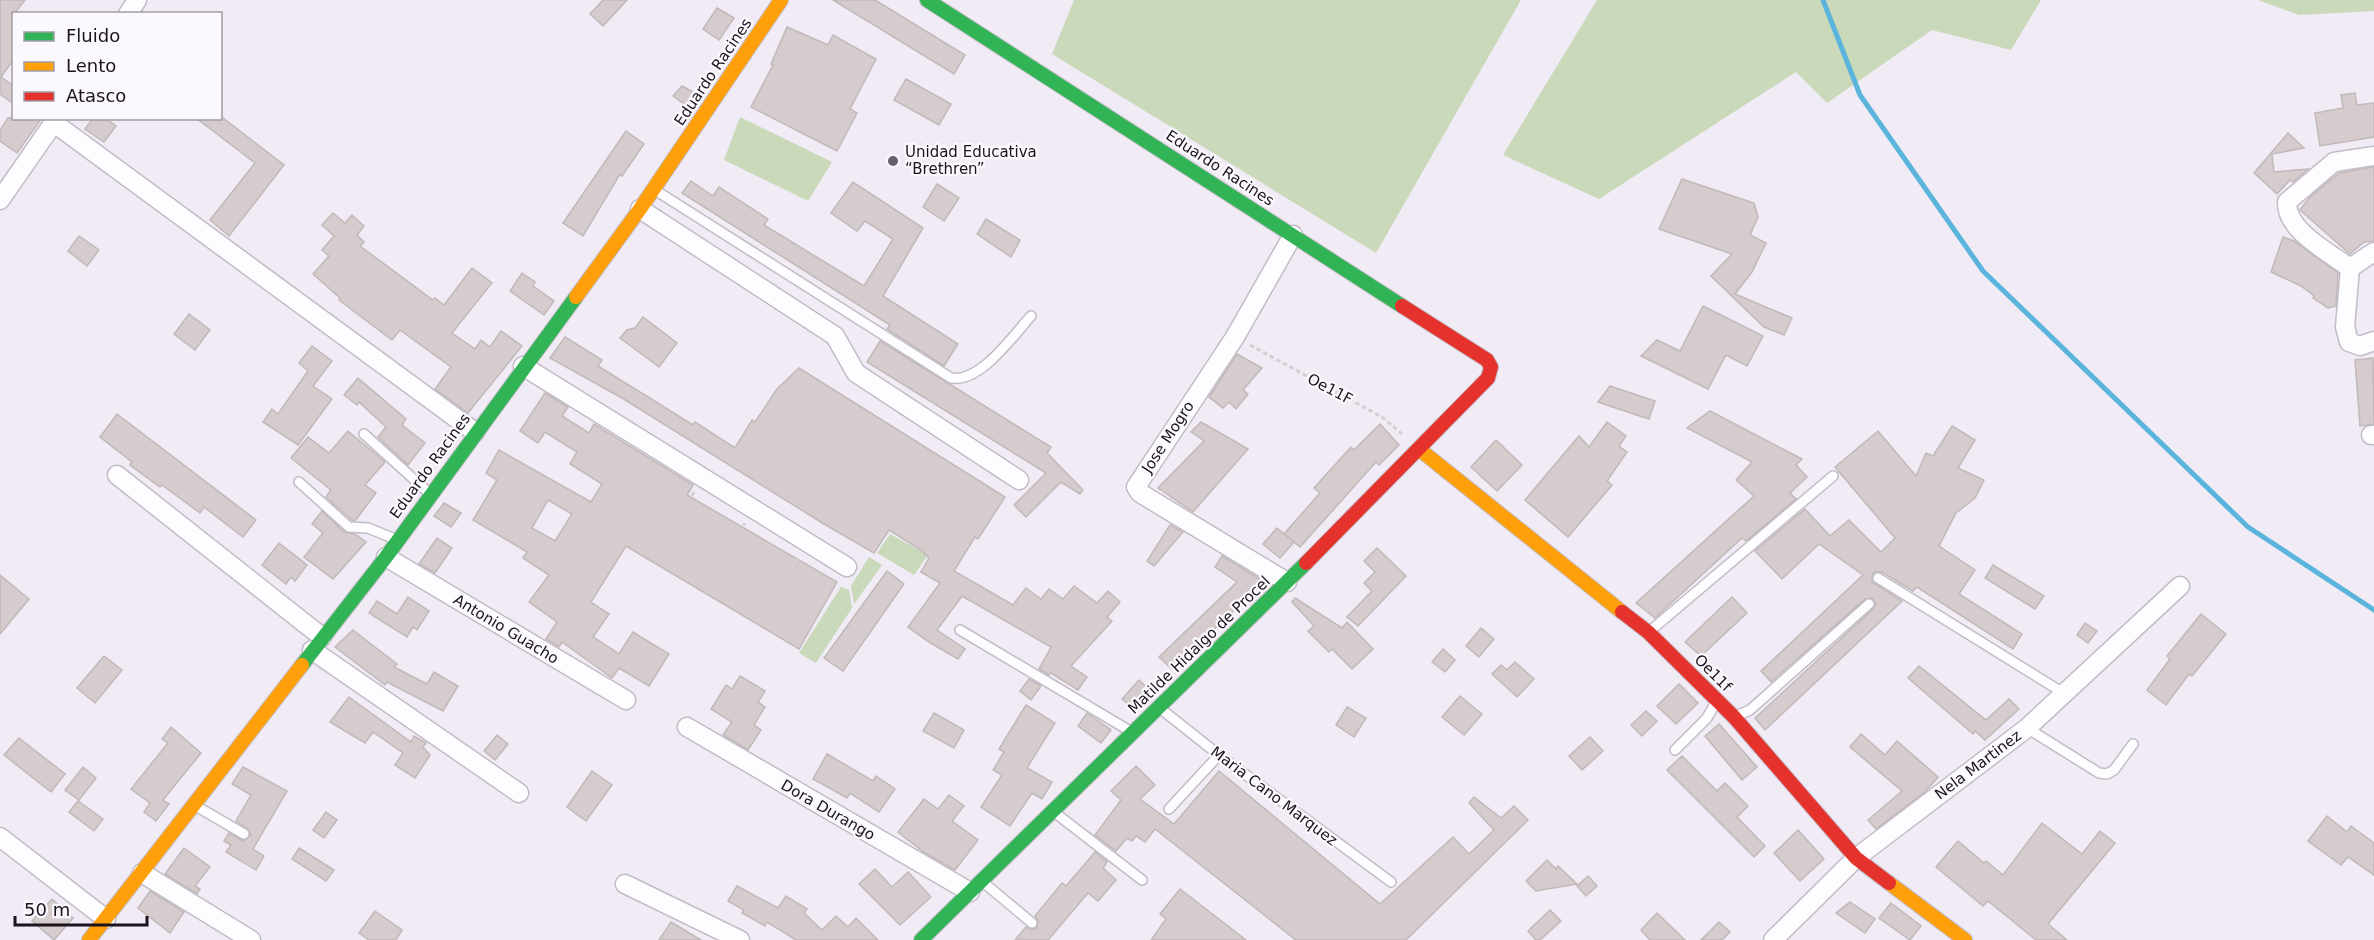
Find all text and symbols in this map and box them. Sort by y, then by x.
legend [12,12,222,120]
street label: Eduardo Racines [670,15,756,129]
text: Fluido [66,25,120,46]
text: Lento [66,55,116,76]
text: Atasco [66,85,126,106]
street label: Eduardo Racines [1163,126,1278,210]
place label: Unidad Educativa “Brethren” [905,143,1037,178]
marker: Unidad Educativa “Brethren” [886,154,900,168]
street label: Oe11F [1304,370,1356,408]
street label: Jose Mogro [1138,398,1198,477]
street label: Eduardo Racines [386,410,474,522]
street label: Matilde Hidalgo de Procel [1124,572,1274,718]
street label: Antonio Guacho [450,590,562,668]
street label: Oe11f [1691,651,1736,696]
street label: Nela Martinez [1931,727,2025,803]
street label: Maria Cano Marquez [1207,743,1341,850]
street label: Dora Durango [778,776,878,844]
scale bar [15,889,147,927]
text: 50 m [24,899,70,920]

